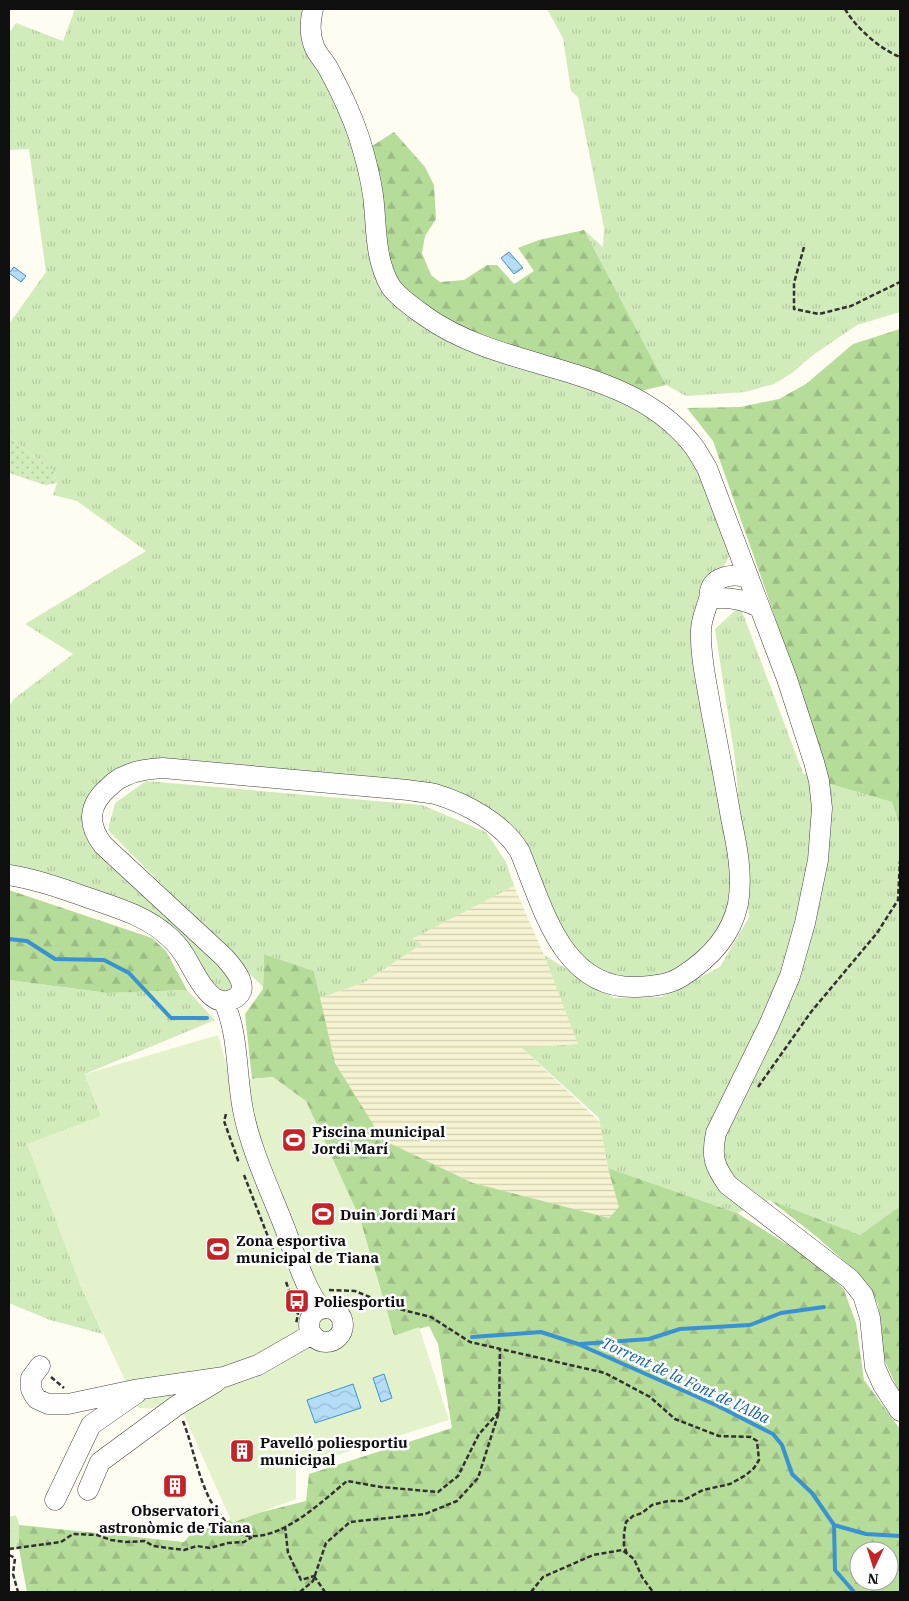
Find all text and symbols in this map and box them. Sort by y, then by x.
place label: Piscina municipal Jordi Marí [312,1122,445,1158]
sports icon: Piscina municipal Jordi Marí [281,1127,307,1153]
sports icon: Duin Jordi Marí [310,1201,336,1227]
place label: Duin Jordi Marí [340,1205,456,1224]
place label: Zona esportiva municipal de Tiana [236,1231,379,1267]
sports icon: Zona esportiva municipal de Tiana [205,1236,231,1262]
bus stop icon: Poliesportiu [284,1288,310,1314]
place label: Poliesportiu [314,1292,405,1311]
water label: Torrent de la Font de l'Alba [599,1332,774,1428]
place label: Pavelló poliesportiu municipal [260,1433,408,1469]
building icon: Pavelló poliesportiu municipal [229,1438,255,1464]
building icon: Observatori astronòmic de Tiana [162,1473,188,1499]
place label: Observatori astronòmic de Tiana [99,1501,251,1537]
north arrow [849,1541,899,1591]
text: N [867,1570,879,1588]

